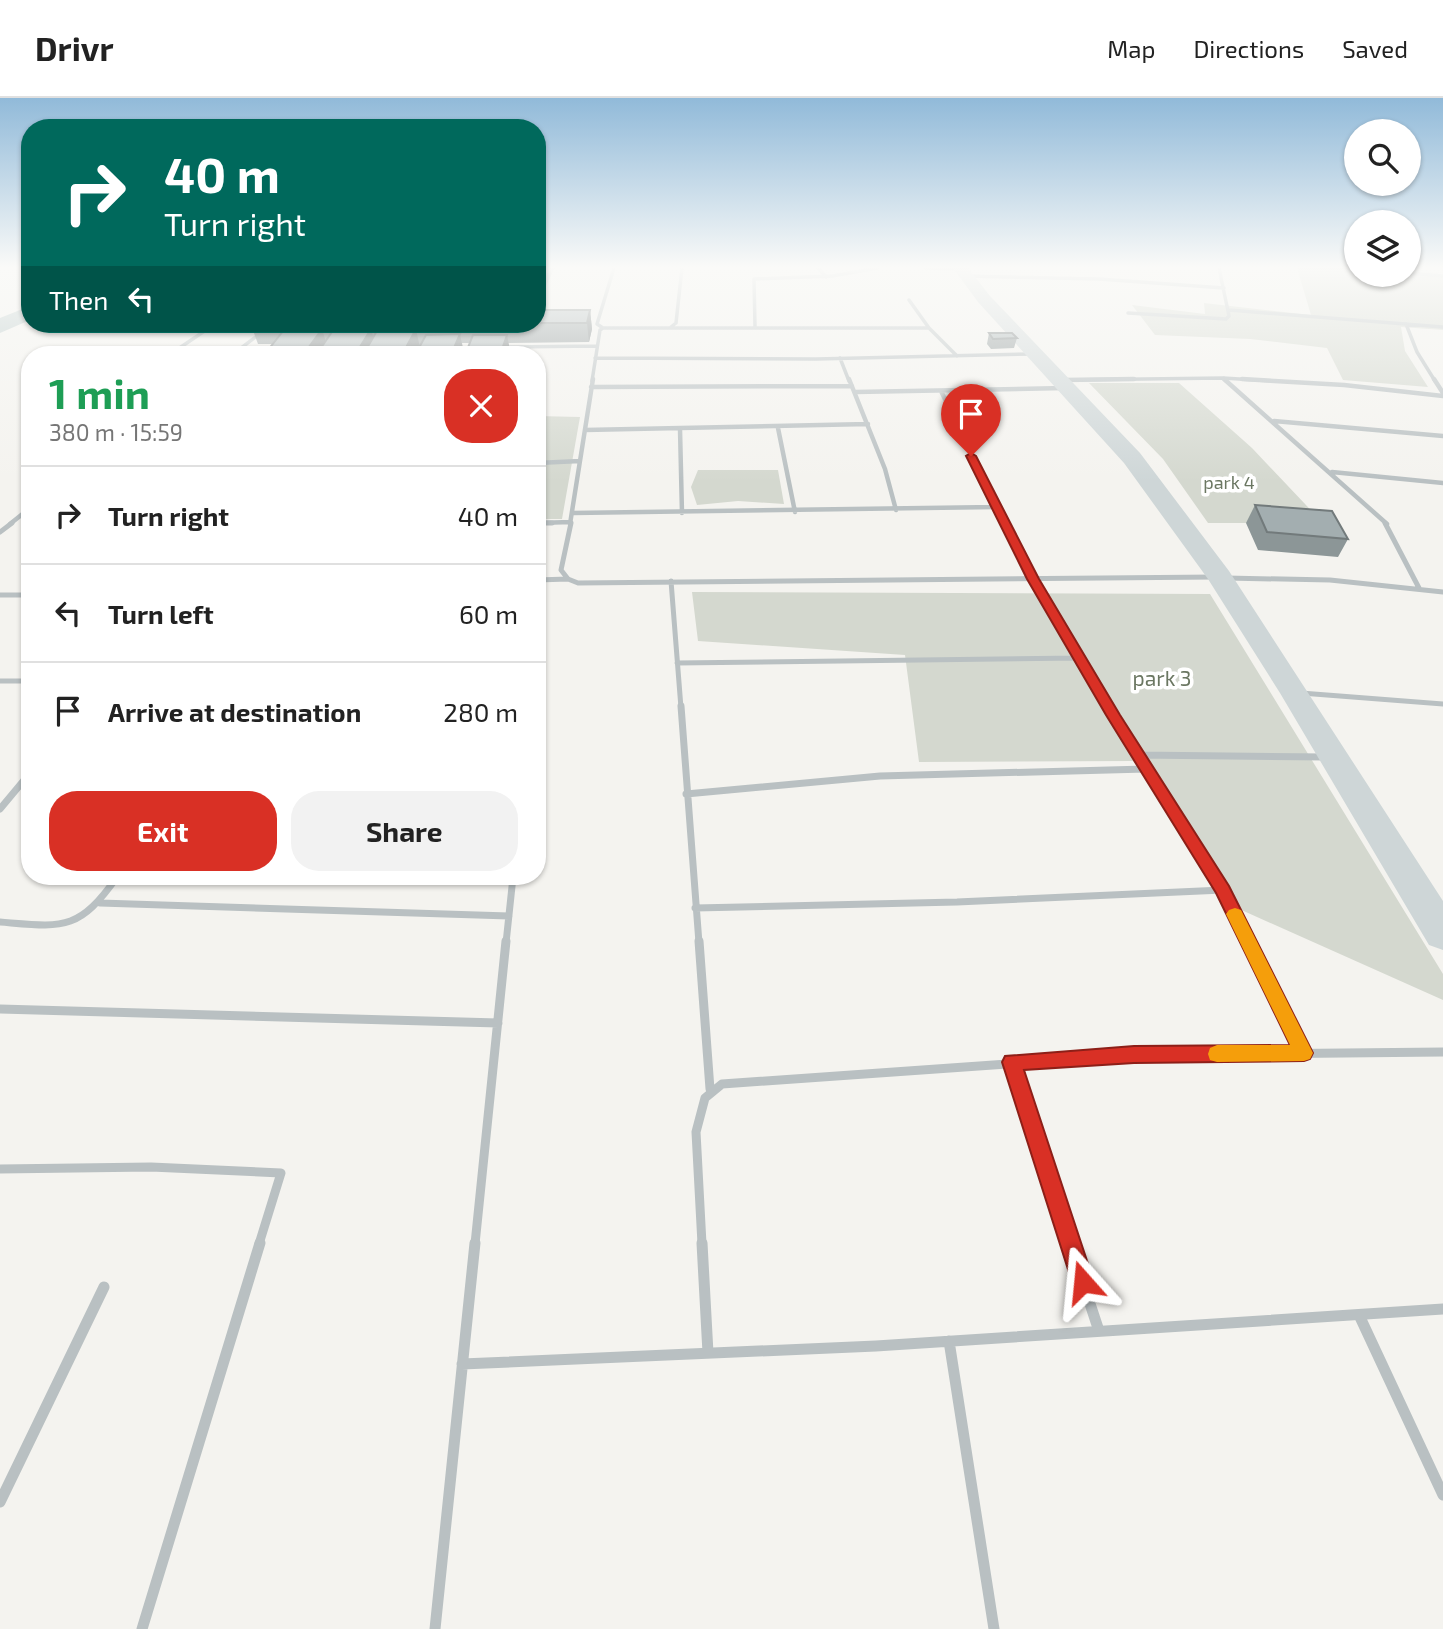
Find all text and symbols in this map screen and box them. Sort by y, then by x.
text: Drivr [35,28,114,68]
text: Map [1107,34,1155,63]
text: Directions [1193,34,1304,63]
text: Saved [1342,34,1408,63]
map controls [1344,119,1421,287]
button: search [1344,119,1421,196]
text: 40 m [164,144,280,203]
icon: right [49,147,140,238]
text: Turn right [164,204,306,242]
button: layers [1344,210,1421,287]
icon: left [122,280,160,318]
text: Then [49,284,108,315]
text: 1 min [49,367,150,417]
button: close [444,369,518,443]
pin [941,384,1001,456]
icon: arrive [952,395,990,433]
text: 380 m · 15:59 [49,418,183,446]
park label: park 4 [1203,471,1255,493]
icon: right [49,496,87,534]
text: Turn right [108,500,229,531]
text: 40 m [458,500,518,531]
icon: left [49,594,87,632]
text: Turn left [108,598,214,629]
text: 60 m [459,598,518,629]
park label: park 3 [1133,665,1191,690]
icon: arrive [49,692,87,730]
text: Arrive at destination [108,696,361,727]
text: 280 m [443,696,518,727]
button: Exit [49,791,277,871]
button: Share [291,791,518,871]
position arrow [1046,1245,1120,1319]

